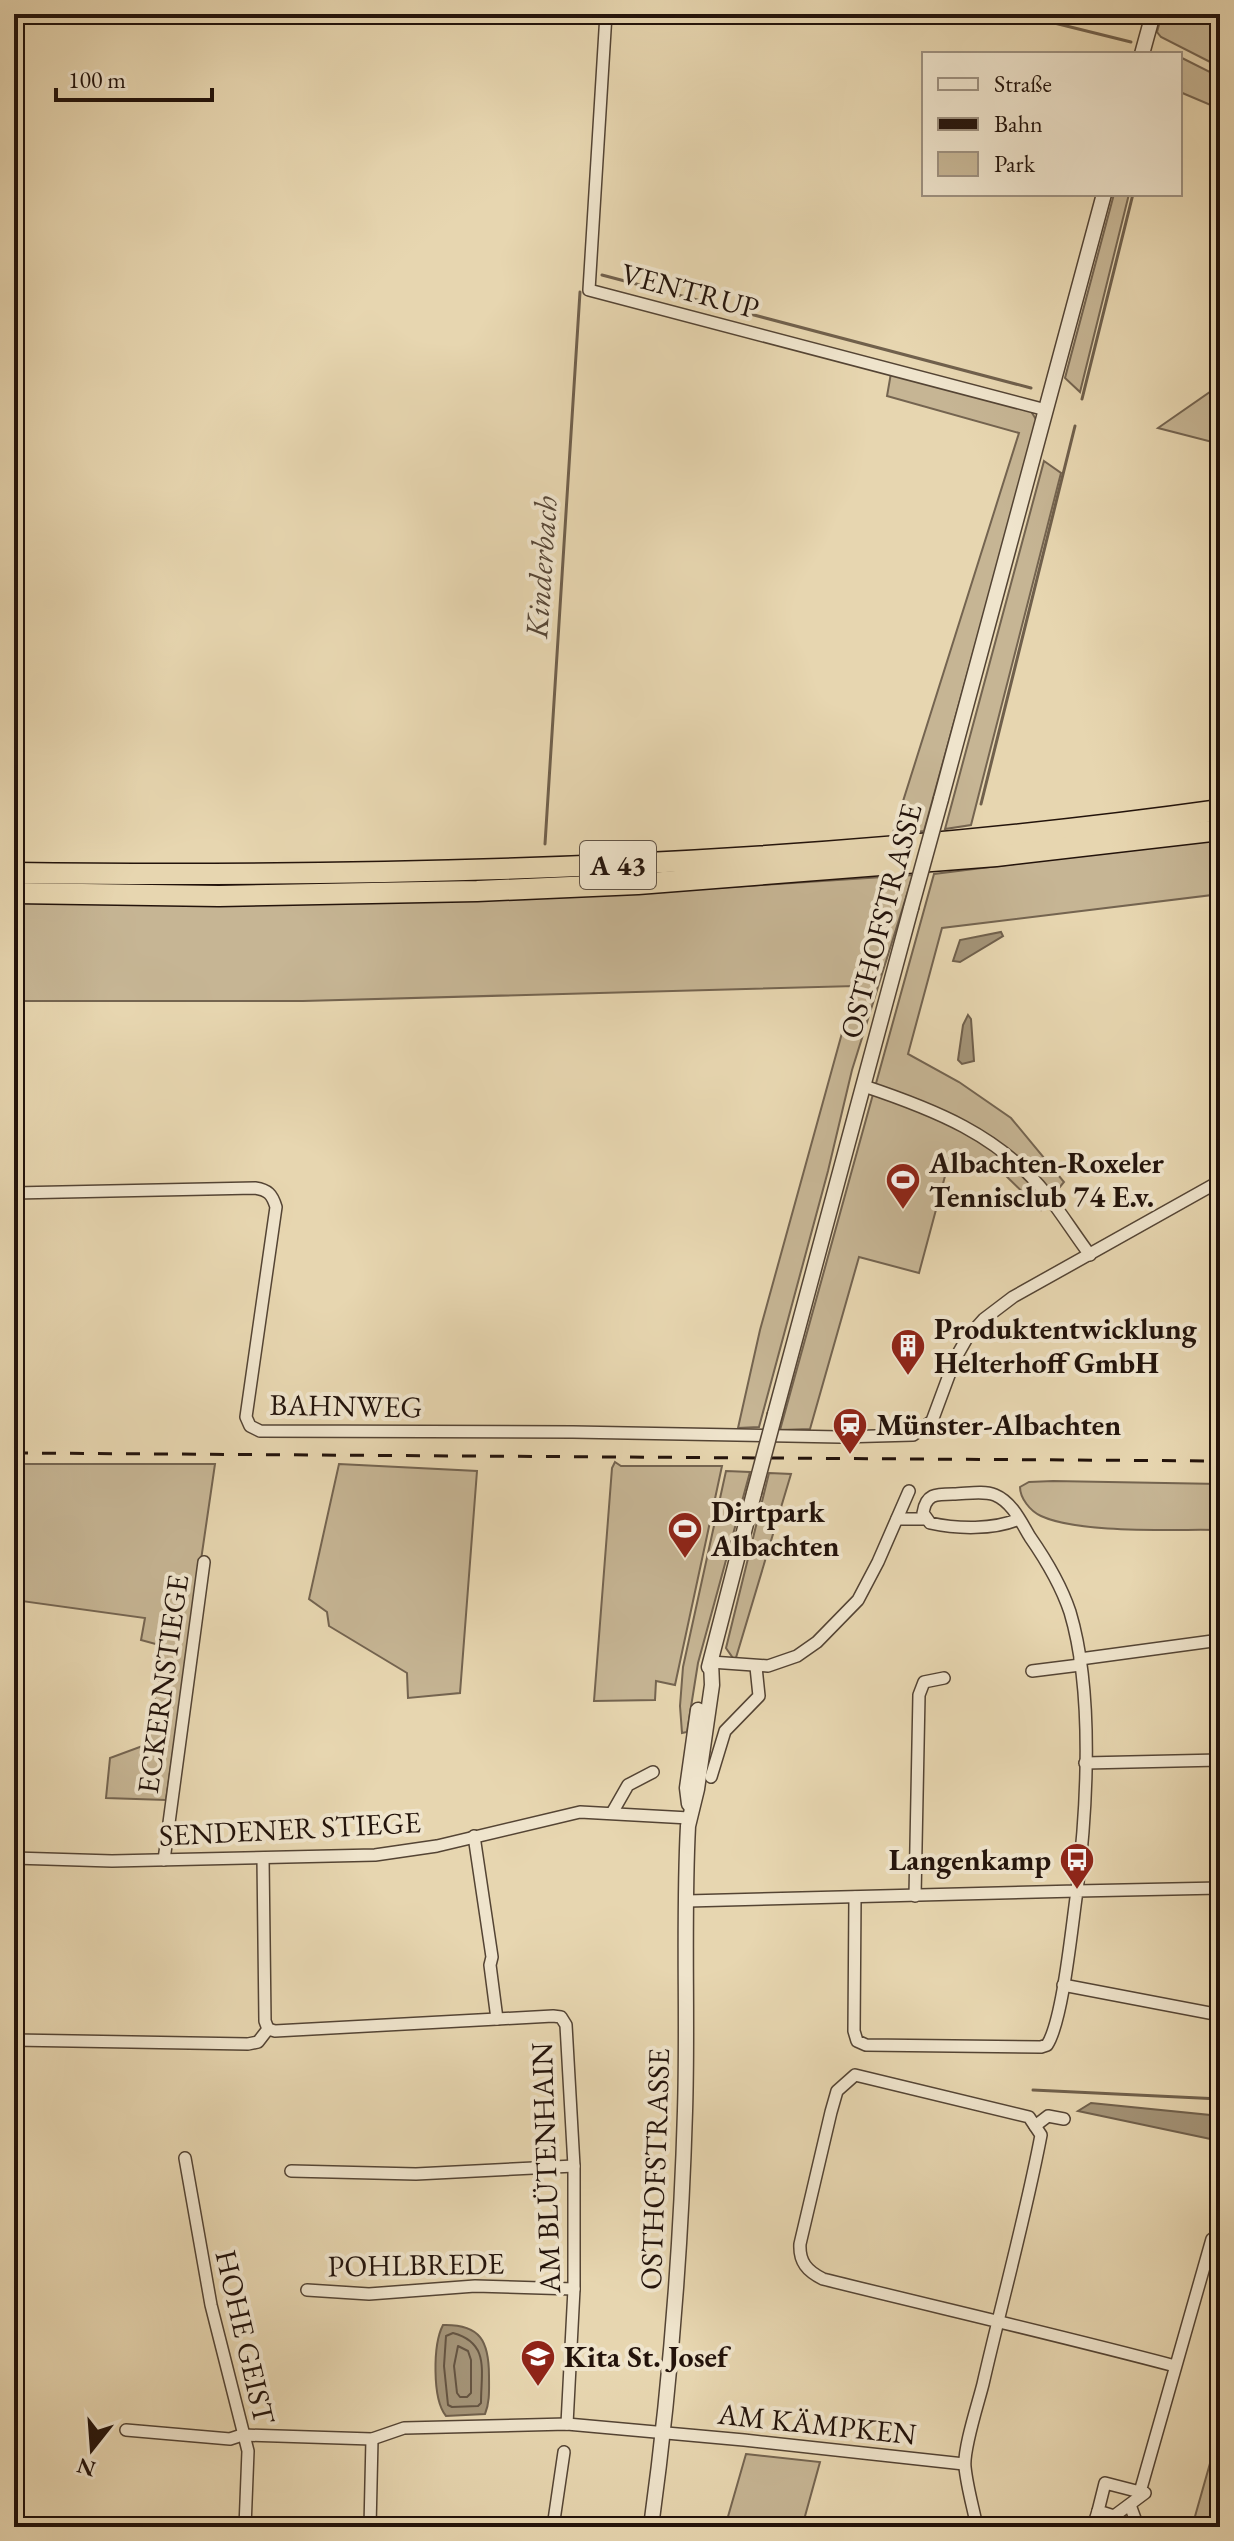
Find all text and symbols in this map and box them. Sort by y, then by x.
scale bar [56,52,212,102]
legend [922,52,1182,196]
text: 100 m [68,64,126,95]
text: Straße [994,68,1052,99]
text: Bahn [994,108,1043,139]
text: Park [994,148,1036,179]
street label: VENTRUP [617,253,763,328]
water label: Kinderbach [515,494,567,641]
street label: OSTHOFSTRASSE [830,799,931,1043]
road number: A 43 [580,841,656,889]
place label: Albachten-Roxeler Tennisclub 74 E.v. [928,1143,1165,1216]
sports icon: Albachten-Roxeler Tennisclub 74 E.v. [884,1161,922,1211]
place label: Produktentwicklung Helterhoff GmbH [934,1309,1198,1382]
building icon: Produktentwicklung Helterhoff GmbH [889,1327,927,1377]
street label: BAHNWEG [269,1385,423,1426]
place label: Münster-Albachten [876,1405,1121,1444]
station icon: Münster-Albachten [831,1406,869,1456]
place label: Dirtpark Albachten [710,1492,840,1565]
sports icon: Dirtpark Albachten [666,1510,704,1560]
street label: ECKERNSTIEGE [128,1572,197,1796]
street label: SENDENER STIEGE [158,1802,422,1855]
place label: Langenkamp [889,1840,1051,1879]
bus stop icon: Langenkamp [1058,1841,1096,1891]
street label: AM BLÜTENHAIN [522,2042,569,2295]
street label: OSTHOFSTRASSE [631,2047,678,2290]
street label: POHLBREDE [327,2243,505,2286]
street label: HOHE GEIST [207,2246,285,2429]
place label: Kita St. Josef [564,2337,732,2376]
school or university icon: Kita St. Josef [519,2338,557,2388]
street label: AM KÄMPKEN [715,2394,919,2453]
north arrow [52,2409,132,2489]
text: N [73,2451,99,2484]

